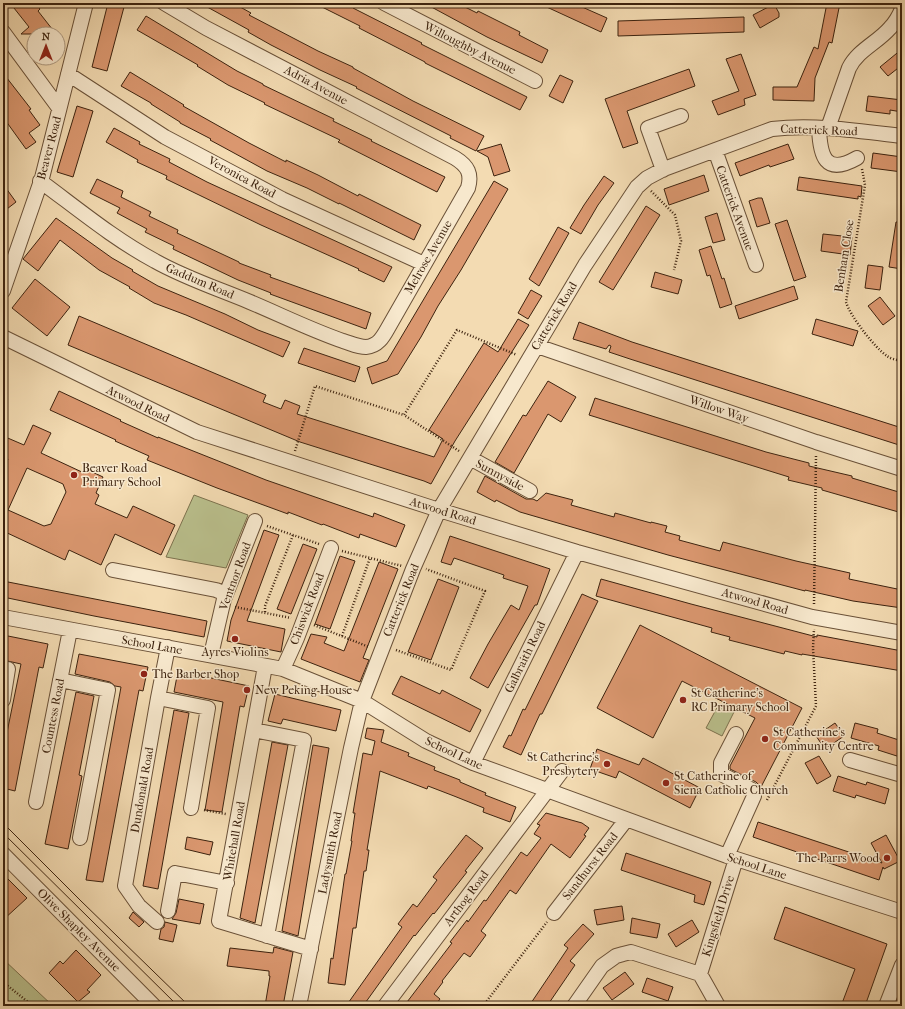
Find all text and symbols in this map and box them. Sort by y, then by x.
street label: Willoughby Avenue [421,18,518,77]
north arrow [26,26,66,66]
text: N [42,30,51,43]
street label: Adria Avenue [281,62,350,108]
street label: Beaver Road [34,114,64,181]
street label: Catterick Road [780,122,858,138]
street label: Veronica Road [205,153,279,201]
street label: Catterick Avenue [713,164,757,252]
street label: Melrose Avenue [401,218,455,296]
street label: Benham Close [831,219,857,293]
street label: Gaddum Road [164,260,237,302]
street label: Catterick Road [528,279,580,353]
street label: Atwood Road [103,382,172,426]
street label: Willow Way [687,392,751,426]
street label: Sunnyside [473,456,527,494]
place label: Beaver Road Primary School [82,461,162,489]
marker: Beaver Road Primary School [69,470,79,480]
street label: Atwood Road [407,494,478,528]
street label: Ventnor Road [216,540,254,613]
street label: Catterick Road [380,561,422,639]
street label: Chiswick Road [287,571,327,647]
street label: Atwood Road [719,585,790,617]
street label: Galbraith Road [502,618,549,695]
street label: School Lane [120,633,184,657]
marker: Ayres Violins [230,634,240,644]
place label: Ayres Violins [200,645,269,659]
place label: The Barber Shop [152,667,240,681]
marker: The Barber Shop [139,669,149,679]
street label: Countess Road [39,677,67,755]
place label: New Peking House [255,683,352,697]
marker: New Peking House [242,685,252,695]
place label: St Catherine's RC Primary School [691,686,790,714]
marker: St Catherine's RC Primary School [678,695,688,705]
place label: St Catherine's Community Centre [773,725,874,753]
street label: School Lane [423,734,485,772]
marker: St Catherine's Community Centre [760,734,770,744]
street label: Dundonald Road [128,746,157,834]
place label: St Catherine's Presbytery [527,750,600,778]
marker: St Catherine's Presbytery [602,759,612,769]
place label: St Catherine of Siena Catholic Church [674,769,789,797]
marker: St Catherine of Siena Catholic Church [661,778,671,788]
street label: Whitehall Road [220,800,248,883]
street label: Ladysmith Road [315,810,345,895]
street label: Sandhurst Road [559,829,621,902]
street label: School Lane [725,850,789,882]
place label: The Parrs Wood [796,851,879,865]
marker: The Parrs Wood [882,853,892,863]
street label: Arthog Road [440,867,492,929]
street label: Kingsfield Drive [699,874,737,958]
street label: Olive Shapley Avenue [34,885,124,975]

